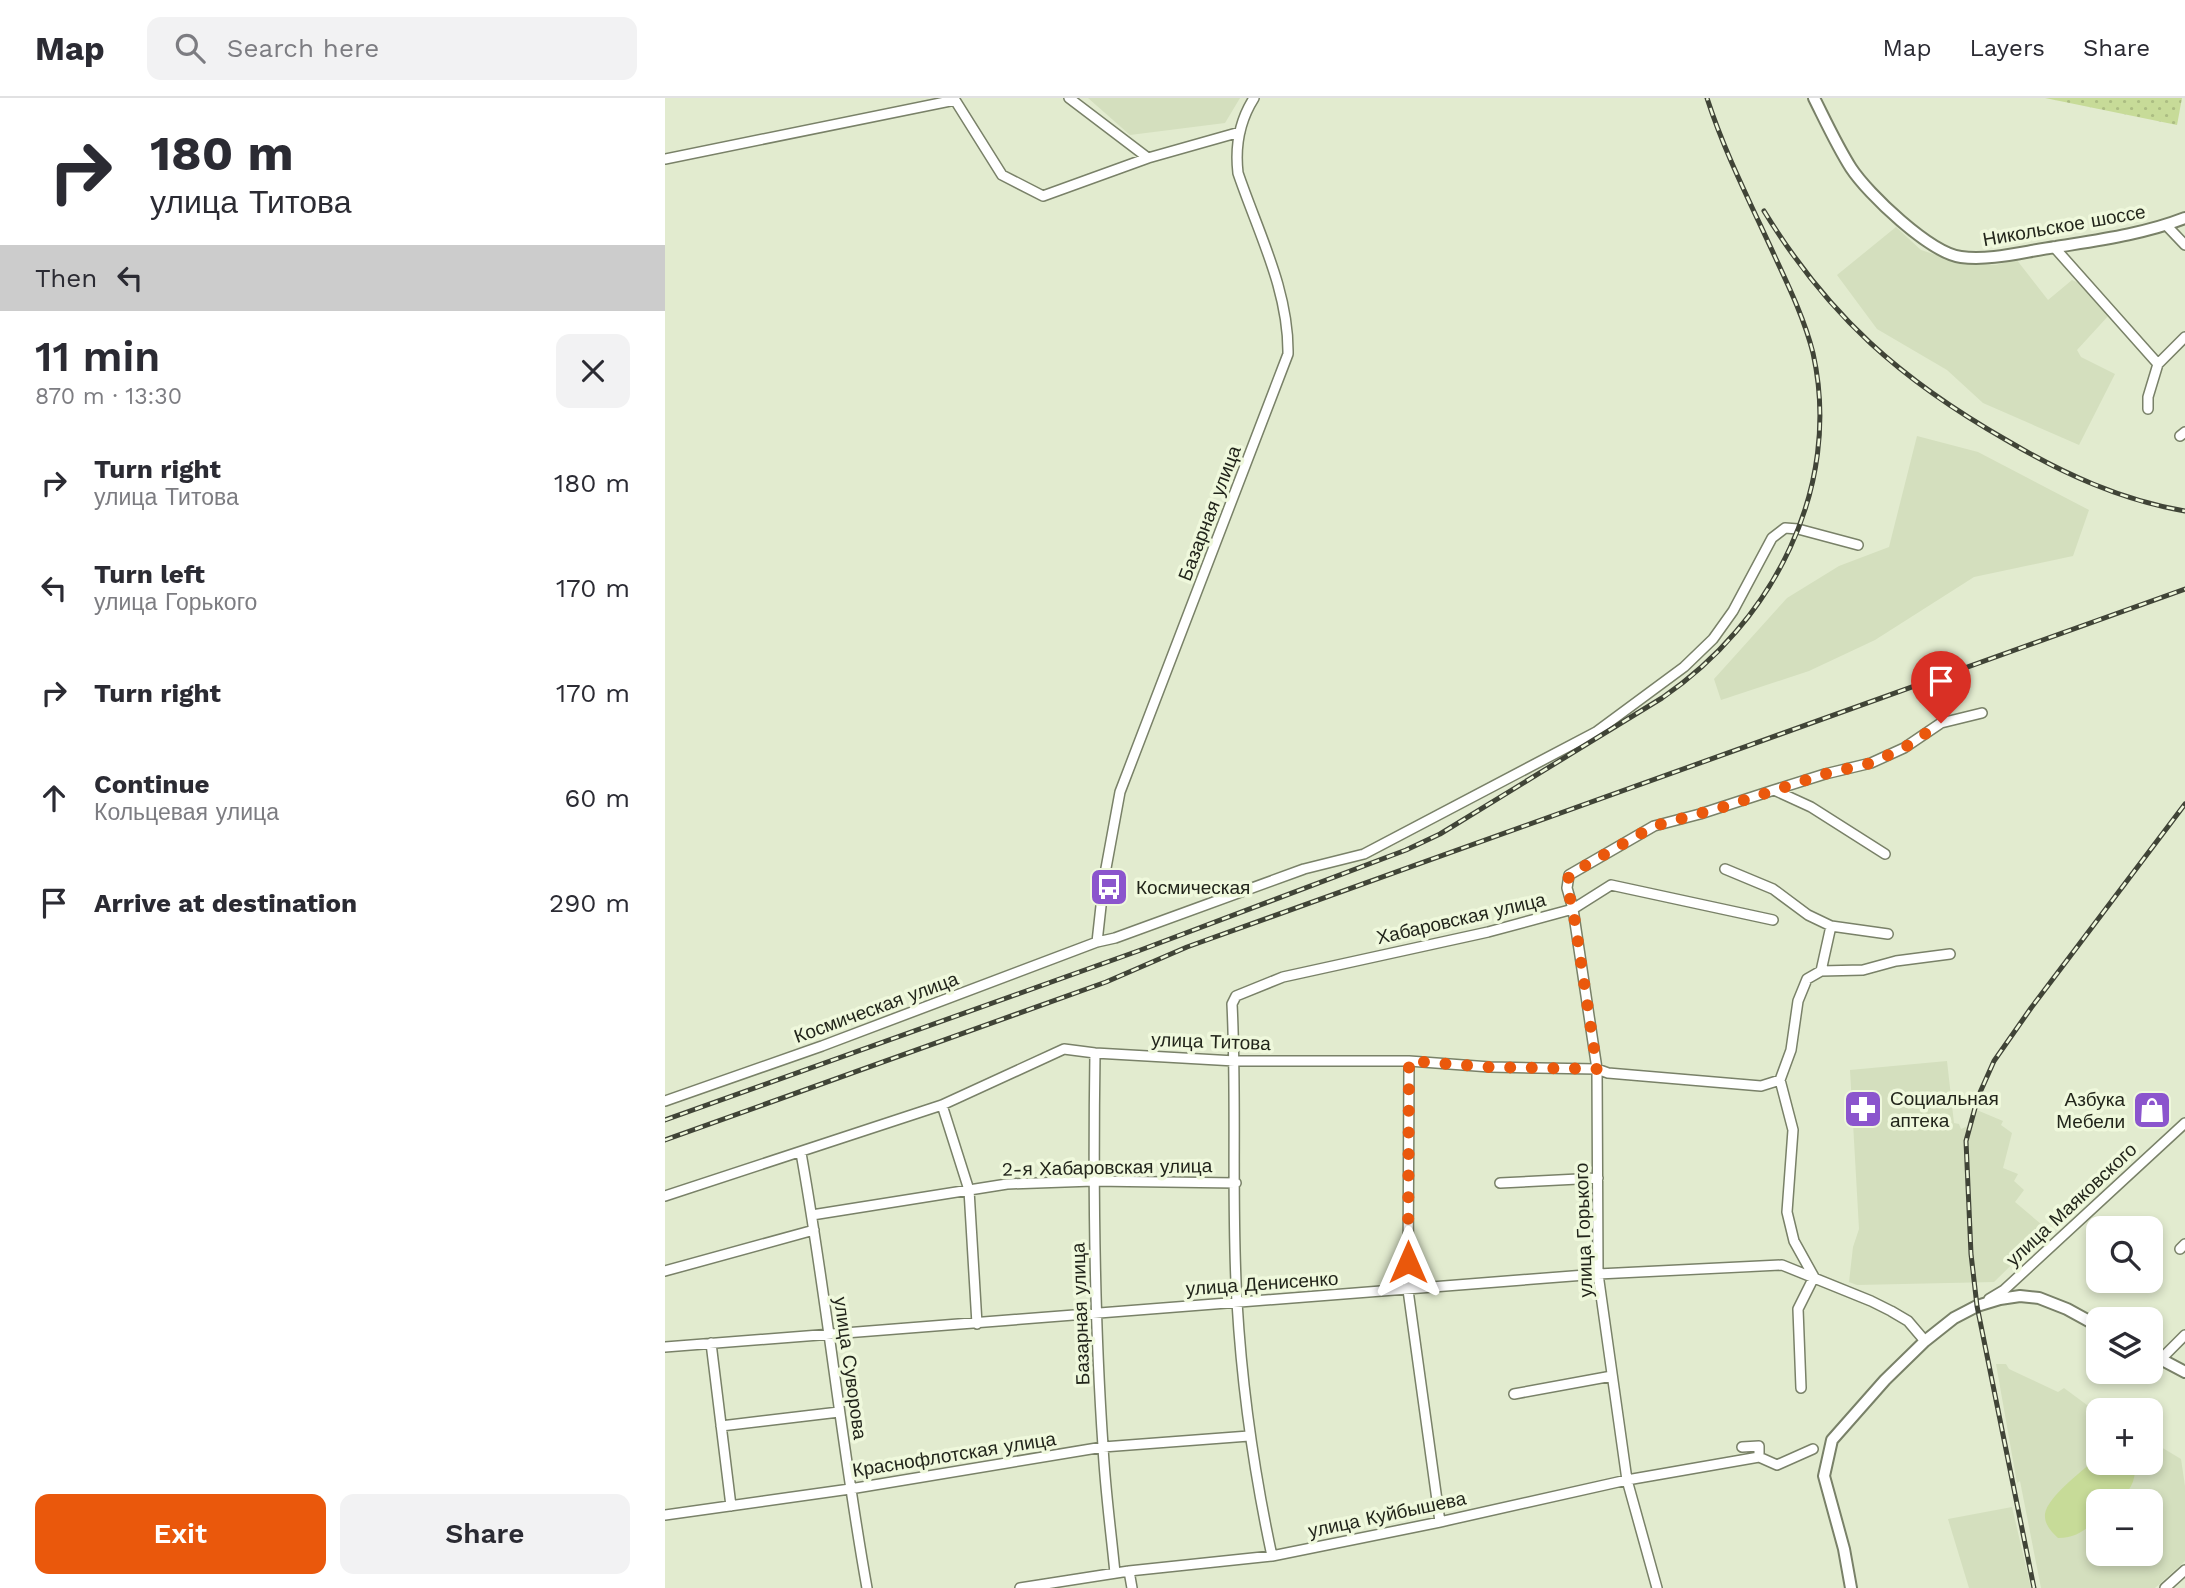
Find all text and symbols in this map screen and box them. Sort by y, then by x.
search box [147,17,637,80]
text: Map [35,29,105,68]
icon: search [171,29,209,67]
text: Search here [227,33,379,63]
text: Map [1883,34,1931,62]
text: Layers [1969,34,2045,62]
text: Share [2083,34,2150,62]
text: 180 m [150,124,294,182]
icon: right [35,126,126,217]
text: улица Титова [150,183,351,221]
street label: Никольское шоссе [1981,200,2147,251]
icon: left [111,259,149,297]
text: Then [35,263,97,293]
text: 11 min [35,332,160,381]
button: close [556,334,630,408]
text: 870 m · 13:30 [35,383,182,410]
street label: Базарная улица [1173,442,1246,584]
text: Turn right [94,454,221,484]
icon: right [35,464,73,502]
text: 180 m [554,468,630,498]
text: улица Титова [94,484,239,511]
text: Turn left [94,559,205,589]
icon: left [35,569,73,607]
text: 170 m [556,573,630,603]
text: улица Горького [94,589,257,616]
pin [1911,651,1971,723]
icon: arrive [1922,662,1960,700]
icon: right [35,674,73,712]
text: Turn right [94,678,221,708]
text: 170 m [556,678,630,708]
text: Continue [94,769,210,799]
icon: ahead [35,779,73,817]
text: 60 m [564,783,630,813]
text: Кольцевая улица [94,799,279,826]
bus stop icon: Космическая [1088,866,1130,908]
place label: Космическая [1136,876,1250,899]
icon: arrive [35,884,73,922]
text: Arrive at destination [94,888,357,918]
text: 290 m [549,888,630,918]
street label: Хабаровская улица [1374,888,1548,949]
street label: Космическая улица [791,967,962,1048]
street label: улица Титова [1151,1028,1272,1055]
place label: Социальная аптека [1890,1087,1999,1132]
pharmacy icon: Социальная аптека [1842,1088,1884,1130]
place label: Азбука Мебели [2056,1088,2125,1133]
shop icon: Азбука Мебели [2131,1089,2173,1131]
street label: улица Маяковского [2001,1138,2141,1271]
street label: 2-я Хабаровская улица [1002,1154,1213,1181]
street label: улица Горького [1570,1162,1597,1298]
map controls [2086,1216,2163,1566]
button: search [2086,1216,2163,1293]
position arrow [1371,1225,1445,1299]
street label: Базарная улица [1067,1242,1094,1386]
street label: улица Денисенко [1185,1267,1339,1300]
street label: улица Суворова [829,1295,872,1441]
button: layers [2086,1307,2163,1384]
button: + [2086,1398,2163,1475]
street label: Краснофлотская улица [851,1427,1058,1482]
street label: улица Куйбышева [1306,1486,1469,1542]
button: − [2086,1489,2163,1566]
button: Exit [35,1494,326,1574]
button: Share [340,1494,630,1574]

